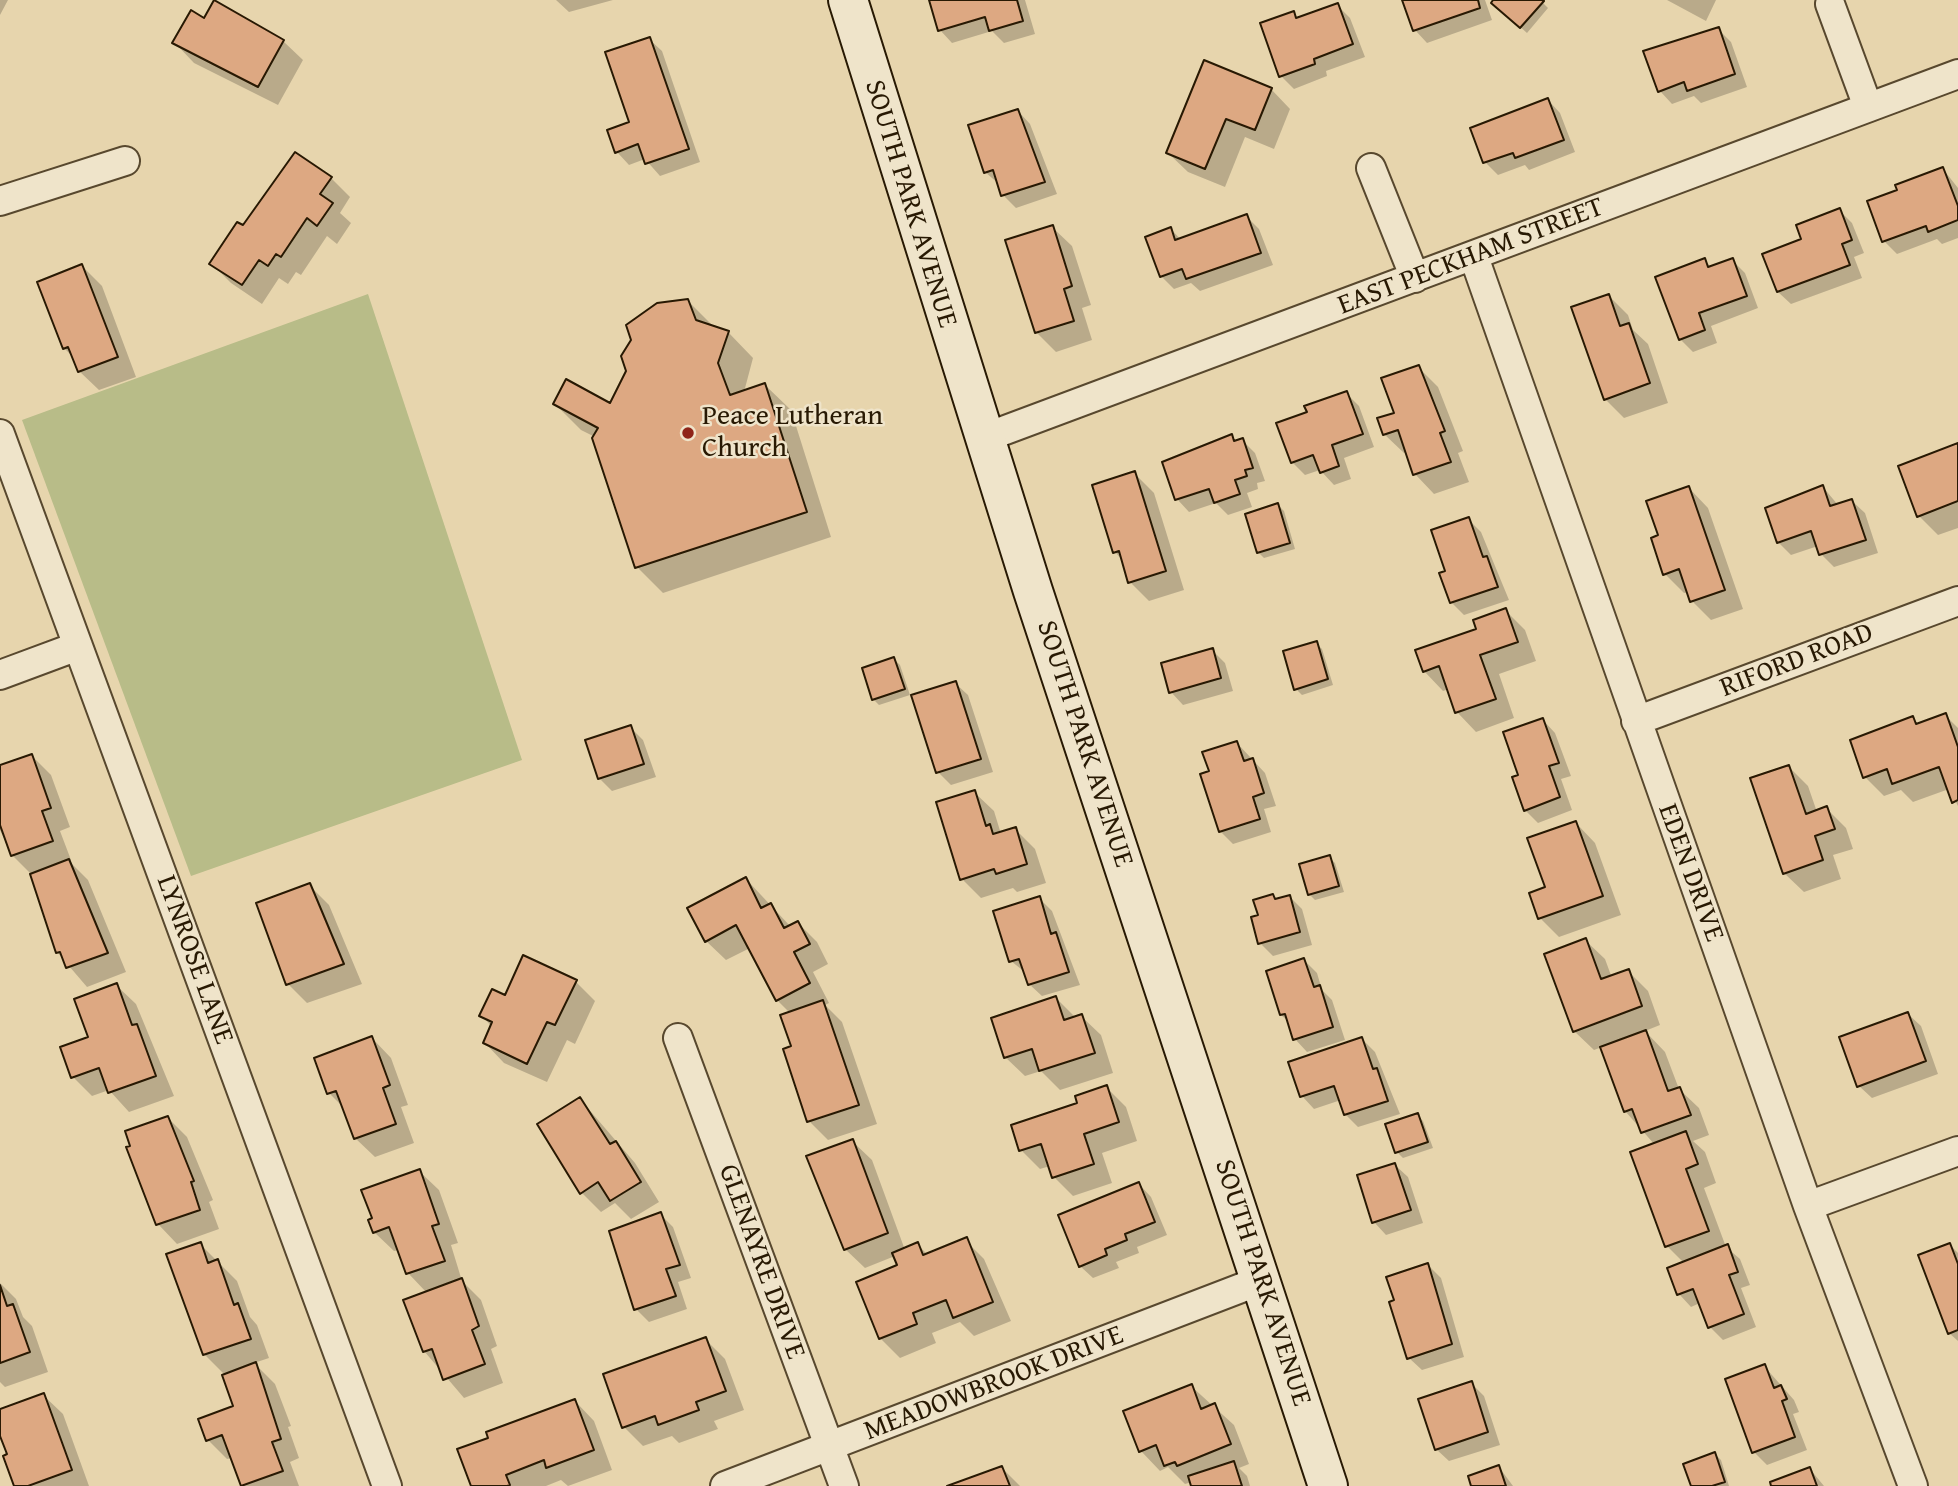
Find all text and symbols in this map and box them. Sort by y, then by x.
street label: SOUTH PARK AVENUE [856,76,964,332]
street label: EAST PECKHAM STREET [1333,191,1609,323]
place label: Peace Lutheran Church [702,400,883,466]
marker: Peace Lutheran Church [680,425,696,441]
street label: RIFORD ROAD [1716,616,1878,706]
street label: SOUTH PARK AVENUE [1028,617,1140,871]
street label: EDEN DRIVE [1650,800,1730,946]
street label: LYNROSE LANE [148,871,240,1049]
street label: SOUTH PARK AVENUE [1206,1156,1318,1410]
street label: GLENAYRE DRIVE [710,1160,812,1364]
street label: MEADOWBROOK DRIVE [860,1319,1128,1449]

